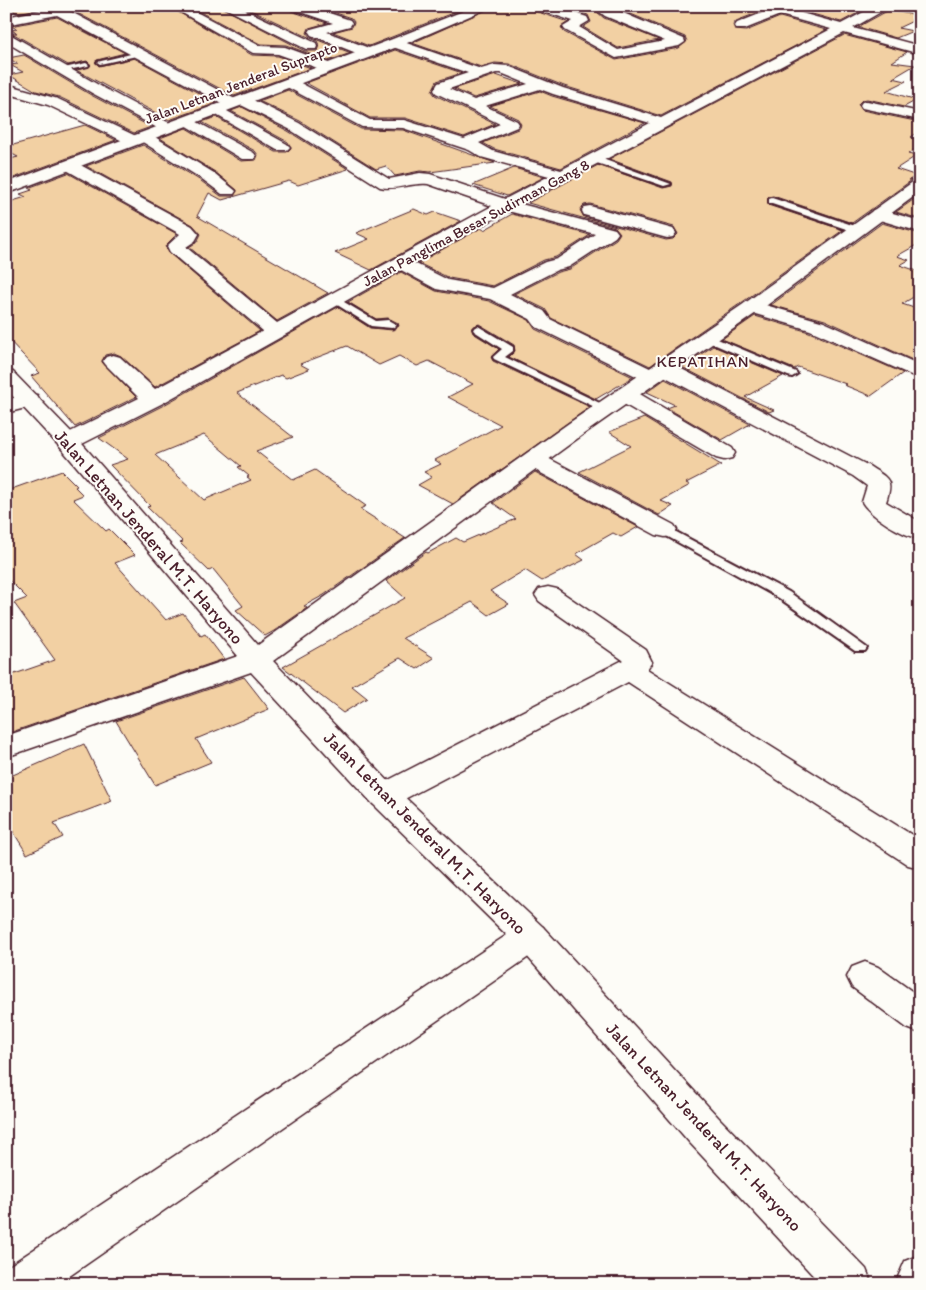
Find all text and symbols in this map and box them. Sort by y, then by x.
street label: Jalan Letnan Jenderal Suprapto [142,38,340,128]
street label: Jalan Panglima Besar Sudirman Gang 8 [360,155,592,291]
district label: KEPATIHAN [656,352,750,371]
street label: Jalan Letnan Jenderal M.T. Haryono [50,425,248,649]
street label: Jalan Letnan Jenderal M.T. Haryono [319,727,531,939]
street label: Jalan Letnan Jenderal M.T. Haryono [601,1018,807,1236]

